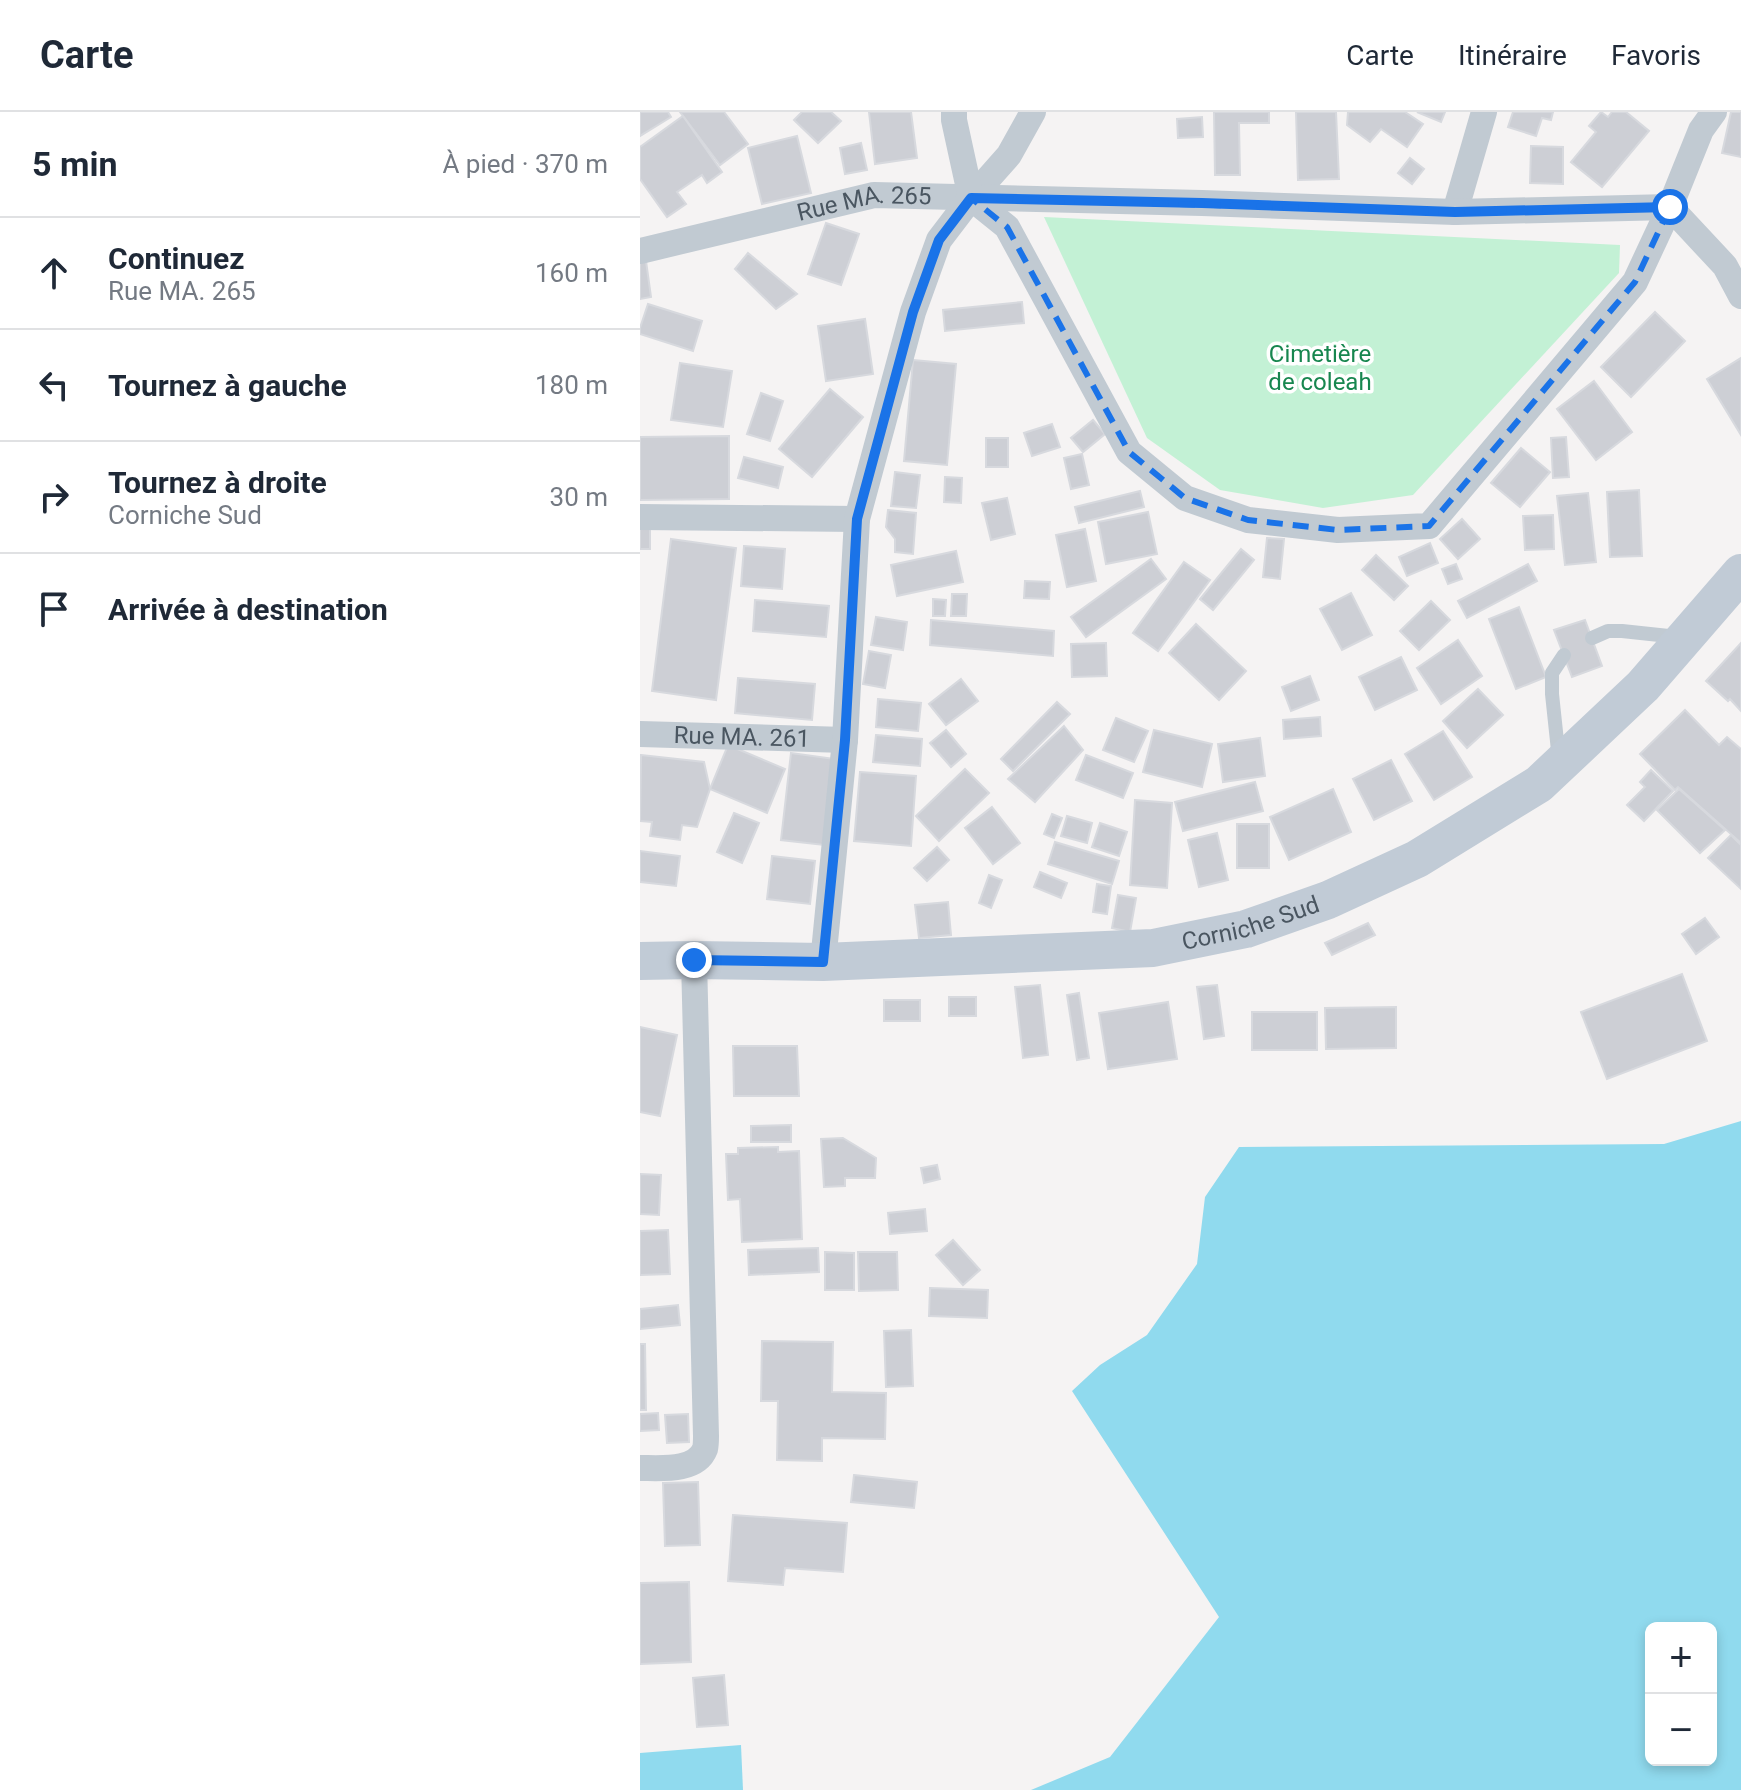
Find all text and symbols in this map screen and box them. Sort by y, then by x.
text: Carte [40,33,133,77]
text: Carte [1346,39,1414,72]
text: Itinéraire [1458,39,1567,72]
text: Favoris [1611,39,1701,72]
text: 5 min [32,144,117,184]
text: À pied · 370 m [442,149,608,179]
street label: Rue MA. 265 [794,180,932,227]
route start [1652,189,1688,225]
text: Continuez [108,241,245,276]
icon: ahead [32,251,76,295]
text: 160 m [535,258,608,288]
text: Rue MA. 265 [108,276,256,306]
park label: Cimetière de coleah [1268,340,1372,396]
icon: left [32,363,76,407]
text: Tournez à gauche [108,368,347,403]
text: 180 m [535,370,608,400]
text: Tournez à droite [108,465,327,500]
icon: right [32,475,76,519]
text: 30 m [550,482,608,512]
text: Corniche Sud [108,500,262,530]
icon: arrive [32,587,76,631]
text: Arrivée à destination [108,592,388,627]
street label: Rue MA. 261 [673,721,811,753]
street label: Corniche Sud [1179,890,1323,956]
route end [676,942,712,978]
map controls [1645,1622,1717,1766]
button: + [1645,1622,1717,1694]
button: − [1645,1694,1717,1766]

